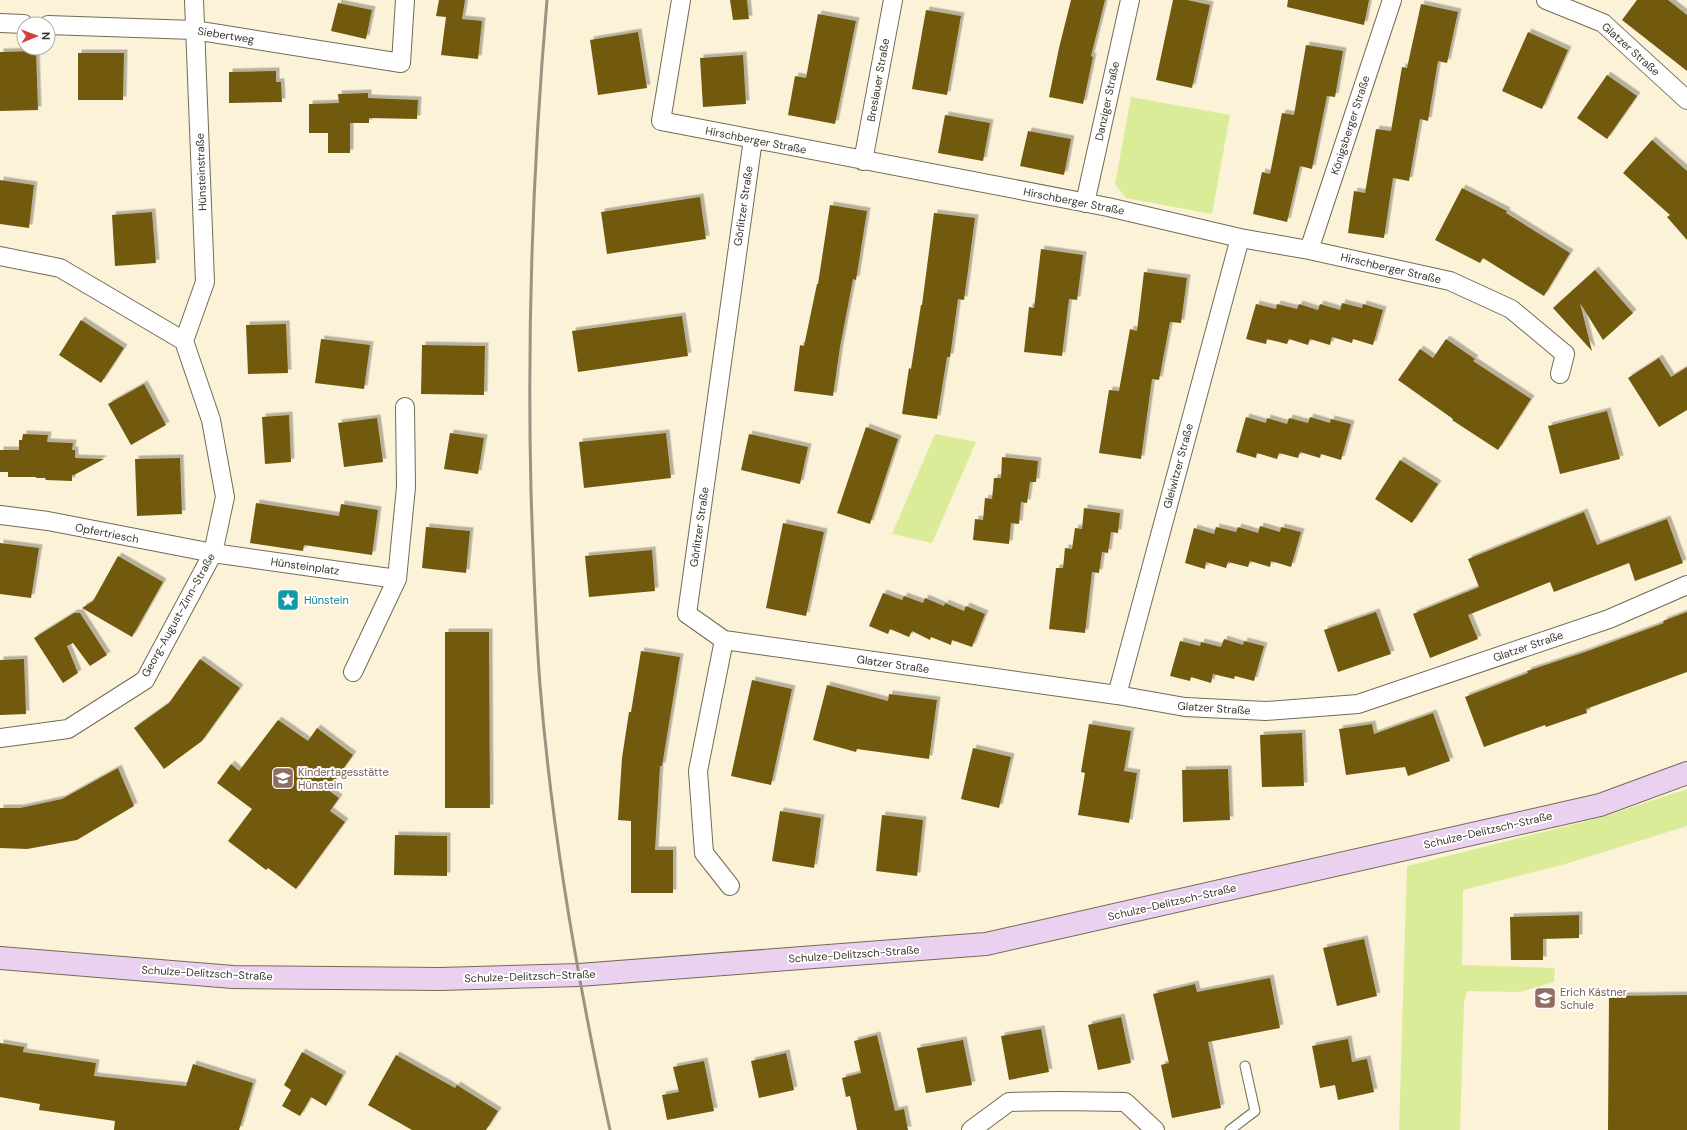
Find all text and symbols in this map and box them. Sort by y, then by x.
north arrow [16,16,56,56]
street label: Glatzer Straße [1599,19,1663,79]
street label: Siebertweg [197,24,255,46]
text: N [39,32,53,40]
street label: Breslauer Straße [864,37,892,123]
street label: Danziger Straße [1092,60,1122,142]
street label: Königsberger Straße [1327,74,1373,176]
street label: Hirschberger Straße [704,123,808,157]
street label: Hünsteinstraße [193,133,209,211]
street label: Görlitzer Straße [730,165,756,247]
street label: Hirschberger Straße [1022,184,1126,218]
street label: Hirschberger Straße [1339,250,1443,286]
street label: Gleiwitzer Straße [1160,422,1196,510]
street label: Görlitzer Straße [686,486,712,568]
street label: Opfertriesch [74,520,140,546]
street label: Georg-August-Zinn-Straße [138,551,218,679]
street label: Hünsteinplatz [270,554,340,578]
place icon: Hünstein [275,587,301,613]
place label: Hünstein [304,593,349,607]
street label: Glatzer Straße [1491,627,1565,665]
street label: Glatzer Straße [856,652,930,676]
street label: Glatzer Straße [1177,698,1251,718]
school or university icon: Kindertagesstätte Hünstein [270,765,296,791]
place label: Kindertagesstätte Hünstein [298,765,389,792]
street label: Schulze-Delitzsch-Straße [1422,808,1554,852]
street label: Schulze-Delitzsch-Straße [1106,880,1238,924]
street label: Schulze-Delitzsch-Straße [788,942,920,966]
street label: Schulze-Delitzsch-Straße [141,963,273,983]
street label: Schulze-Delitzsch-Straße [464,967,596,985]
school or university icon: Erich Kästner Schule [1532,985,1558,1011]
place label: Erich Kästner Schule [1560,985,1627,1012]

